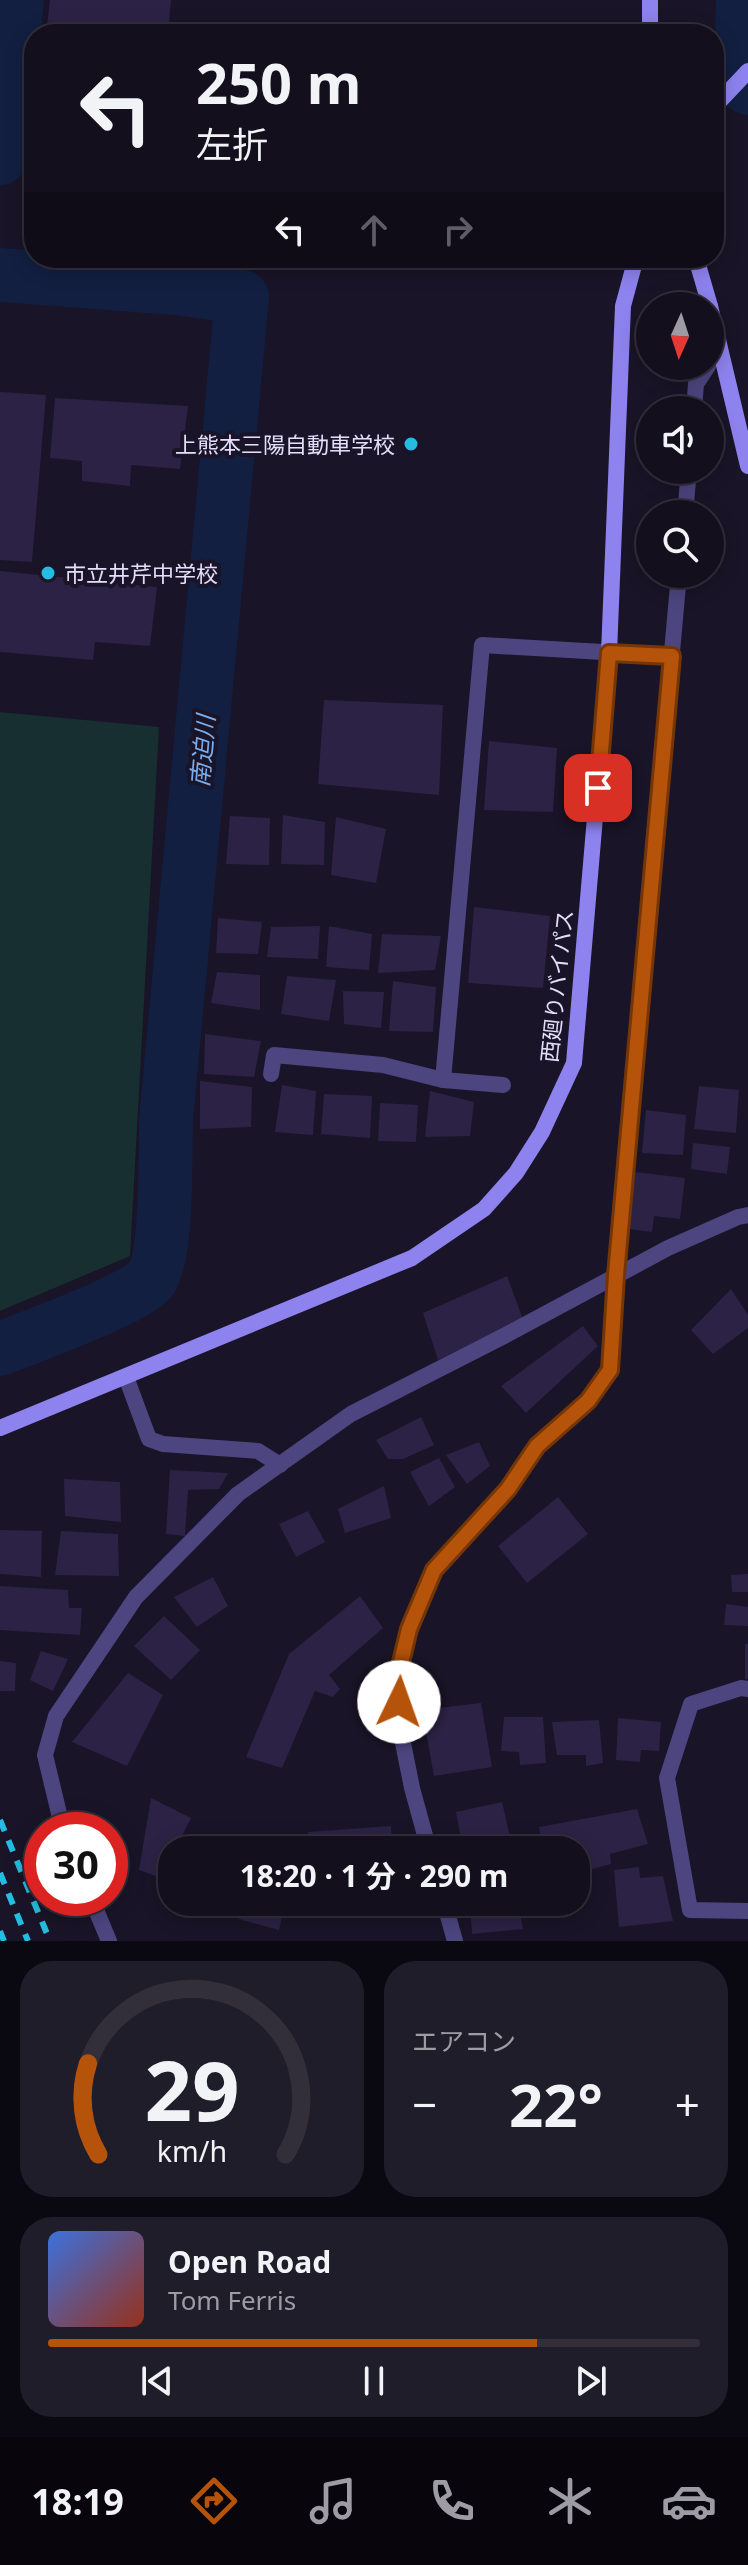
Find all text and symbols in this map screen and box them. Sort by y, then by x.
text: 250 m [196,44,361,120]
icon: left [64,56,168,160]
text: 左折 [196,120,268,169]
icon: left [268,208,312,252]
icon: ahead [352,208,396,252]
icon: right [436,208,480,252]
north arrow [636,292,724,380]
map controls [636,292,724,588]
button: sound [636,396,724,484]
place label: 上熊本三陽自動車学校 [175,429,395,459]
marker: 上熊本三陽自動車学校 [402,435,420,453]
button: search [636,500,724,588]
place label: 市立井芹中学校 [64,558,218,588]
marker: 市立井芹中学校 [39,564,57,582]
water label: 南迫川 [182,711,222,788]
pin [564,754,632,822]
icon: arrive [576,766,620,810]
street label: 西廻りバイパス [533,908,579,1064]
position arrow [357,1660,441,1744]
speed limit sign: 30 [24,1812,128,1916]
text: 18:20 · 1 分 · 290 m [240,1855,508,1896]
text: エアコン [412,2023,516,2059]
text: 29 [144,2032,240,2145]
text: 22° [509,2063,603,2145]
text: − [412,2074,437,2134]
text: + [675,2074,700,2134]
text: km/h [157,2131,227,2170]
text: Open Road [168,2241,331,2282]
text: Tom Ferris [168,2282,296,2318]
icon: previous [135,2359,179,2403]
icon: pause [352,2359,396,2403]
icon: next [569,2359,613,2403]
icon: directions [186,2473,242,2529]
icon: music [305,2473,361,2529]
icon: phone [424,2473,480,2529]
icon: climate [542,2473,598,2529]
icon: car [661,2473,717,2529]
text: 18:19 [31,2477,124,2526]

